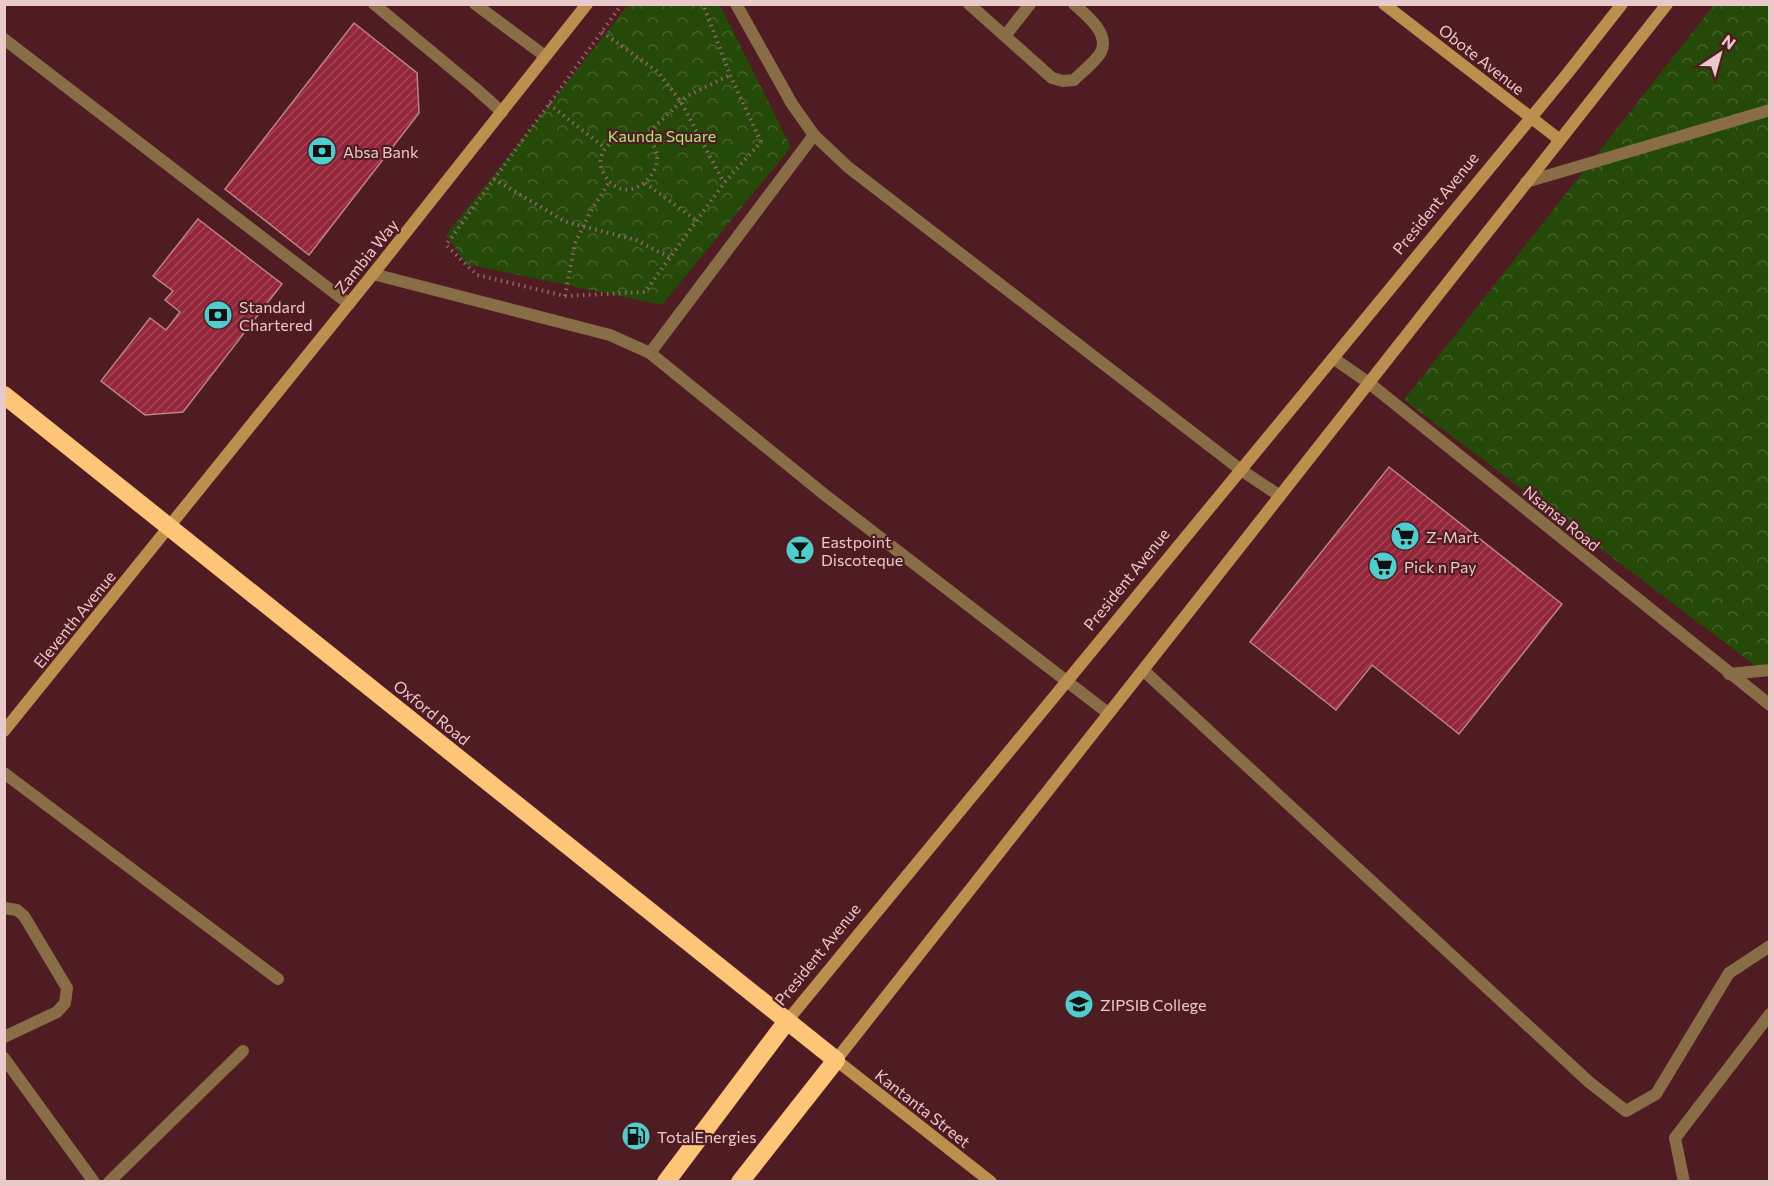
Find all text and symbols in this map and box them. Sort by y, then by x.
street label: Obote Avenue [1435,20,1529,98]
north arrow [1690,24,1750,84]
text: N [1719,30,1740,53]
park label: Kaunda Square [608,126,716,145]
bank icon: Absa Bank [306,135,338,167]
place label: Absa Bank [343,142,419,161]
street label: President Avenue [1388,148,1482,258]
street label: Zambia Way [330,215,402,297]
place label: Standard Chartered [239,297,313,334]
bank icon: Standard Chartered [202,299,234,331]
street label: Nsansa Road [1520,481,1604,555]
supermarket icon: Z-Mart [1389,520,1421,552]
street label: President Avenue [1079,524,1173,634]
place label: Z-Mart [1426,527,1480,546]
place label: Eastpoint Discoteque [821,532,903,569]
bar icon: Eastpoint Discoteque [784,534,816,566]
supermarket icon: Pick n Pay [1367,550,1399,582]
place label: Pick n Pay [1404,557,1477,576]
street label: Eleventh Avenue [29,567,119,671]
street label: Oxford Road [390,675,474,749]
street label: President Avenue [770,899,864,1009]
school or university icon: ZIPSIB College [1063,988,1095,1020]
place label: ZIPSIB College [1100,995,1207,1014]
street label: Kantanta Street [872,1065,975,1151]
fuel station icon: TotalEnergies [620,1120,652,1152]
place label: TotalEnergies [657,1127,756,1146]

